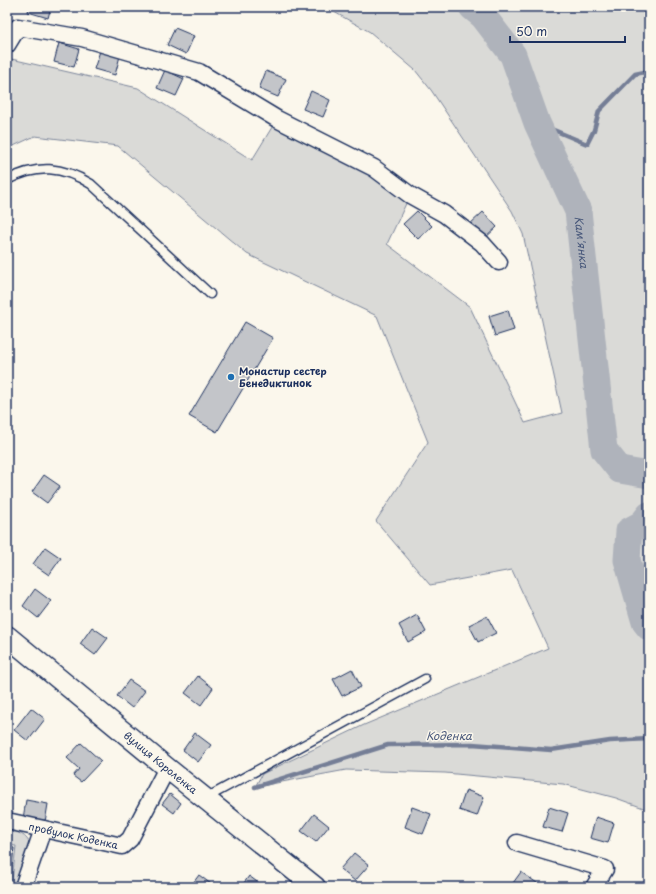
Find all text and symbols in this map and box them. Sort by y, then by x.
scale bar [510,18,625,44]
text: 50 m [516,22,547,40]
water label: Кам'янка [571,215,593,270]
place label: Монастир сестер Бенедиктинок [239,363,327,390]
marker: Монастир сестер Бенедиктинок [226,372,236,382]
street label: вулиця Короленка [121,727,202,797]
water label: Коденка [426,727,473,744]
street label: провулок Коденка [27,818,120,852]

